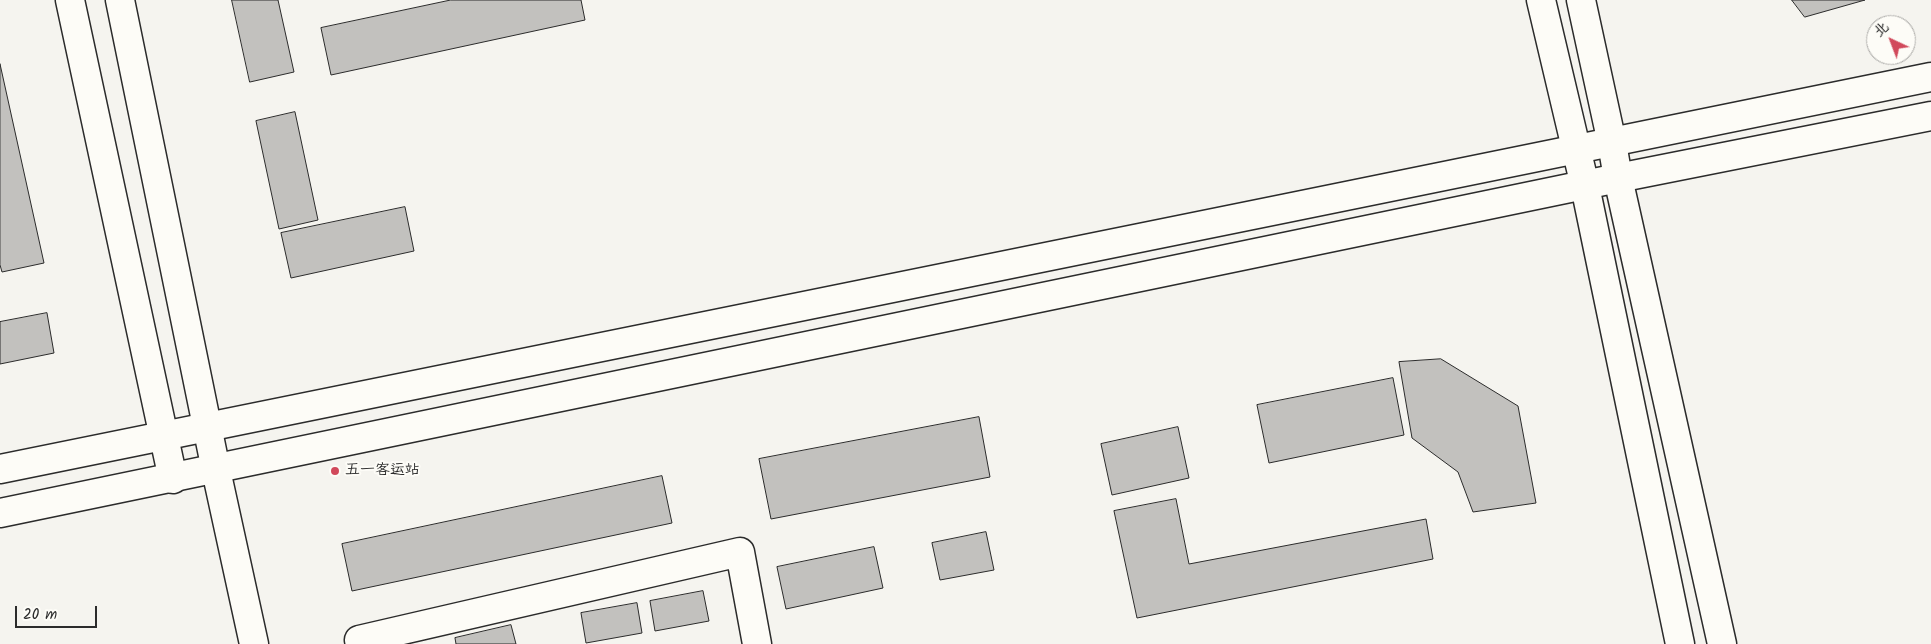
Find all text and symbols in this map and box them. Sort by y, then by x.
north arrow [1866,15,1916,65]
text: 北 [1869,17,1894,43]
place label: 五一客运站 [345,462,420,480]
marker: 五一客运站 [329,465,341,477]
scale bar [18,596,100,628]
text: 20 m [23,603,57,627]

